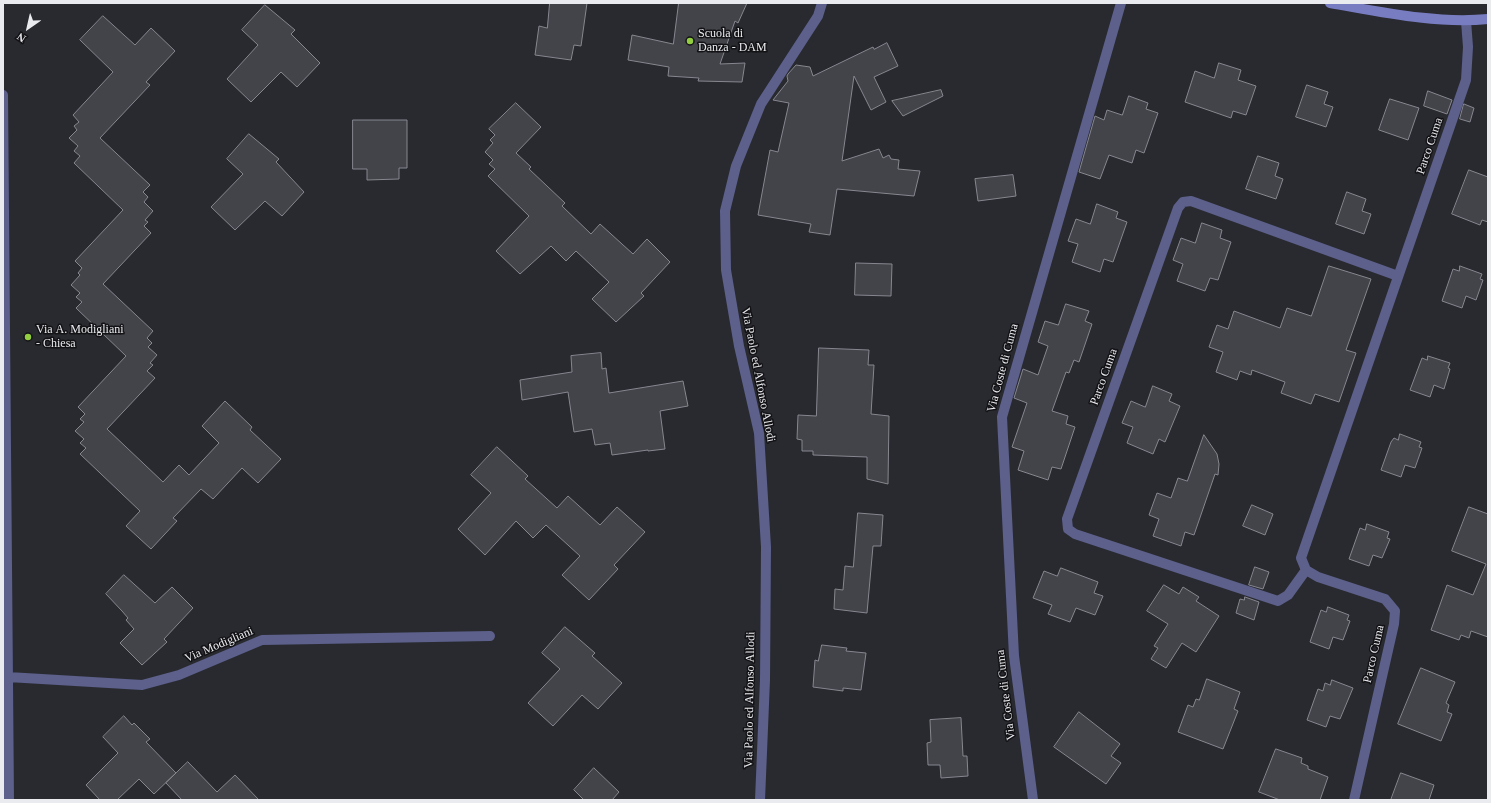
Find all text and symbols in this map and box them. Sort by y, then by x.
north arrow [8,8,48,48]
place label: Scuola di Danza - DAM [698,27,767,55]
text: N [15,31,28,45]
marker: Scuola di Danza - DAM [685,36,695,46]
street label: Parco Cuma [1414,116,1446,176]
street label: Via Paolo ed Alfonso Allodi [738,307,778,443]
street label: Via Coste di Cuma [984,322,1022,414]
place label: Via A. Modigliani - Chiesa [36,323,124,351]
marker: Via A. Modigliani - Chiesa [23,332,33,342]
street label: Parco Cuma [1087,347,1121,407]
street label: Via Modigliani [183,624,255,666]
street label: Parco Cuma [1360,624,1388,684]
street label: Via Paolo ed Alfonso Allodi [742,632,758,768]
street label: Via Coste di Cuma [993,649,1019,741]

